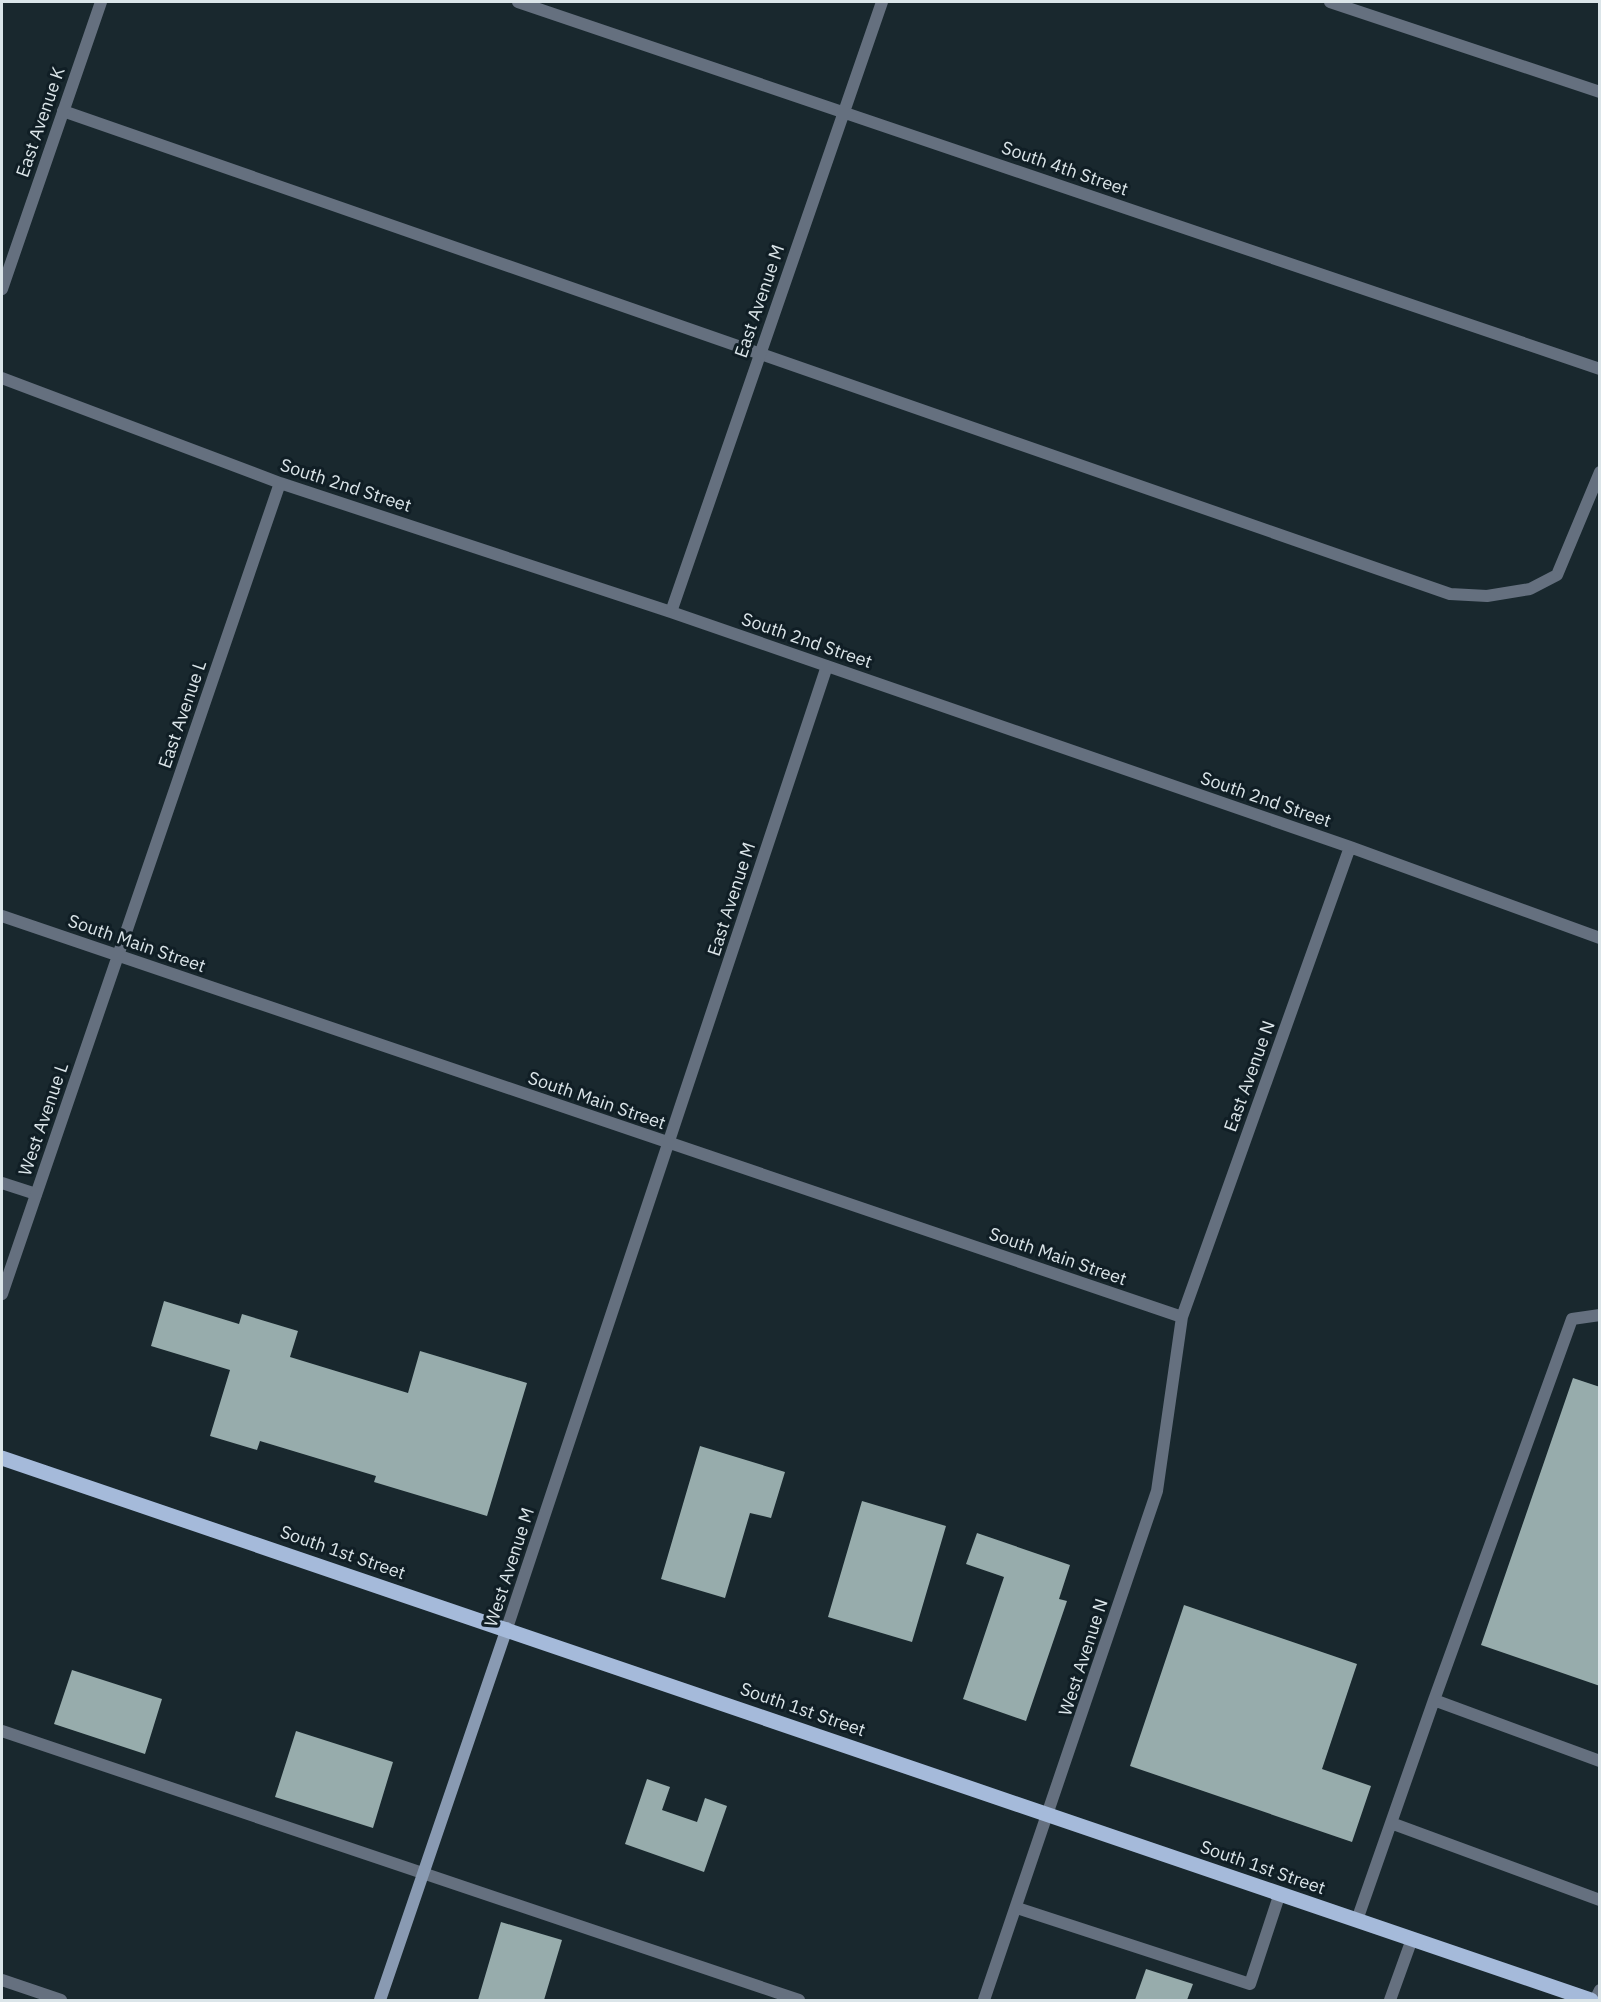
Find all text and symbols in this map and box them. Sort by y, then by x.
street label: East Avenue K [10,63,70,180]
street label: South 4th Street [999,136,1131,200]
street label: East Avenue M [729,241,789,361]
street label: South 2nd Street [277,453,415,517]
street label: South 2nd Street [739,607,875,673]
street label: East Avenue L [153,657,211,771]
street label: South 2nd Street [1198,766,1334,832]
street label: East Avenue M [702,839,760,959]
street label: South Main Street [65,909,209,977]
street label: East Avenue N [1218,1017,1280,1135]
street label: West Avenue L [13,1059,73,1179]
street label: South Main Street [525,1066,669,1134]
street label: South Main Street [986,1222,1130,1290]
street label: West Avenue M [479,1505,539,1629]
street label: South 1st Street [277,1520,409,1584]
street label: West Avenue N [1053,1595,1113,1719]
street label: South 1st Street [737,1677,869,1741]
street label: South 1st Street [1197,1835,1329,1899]

